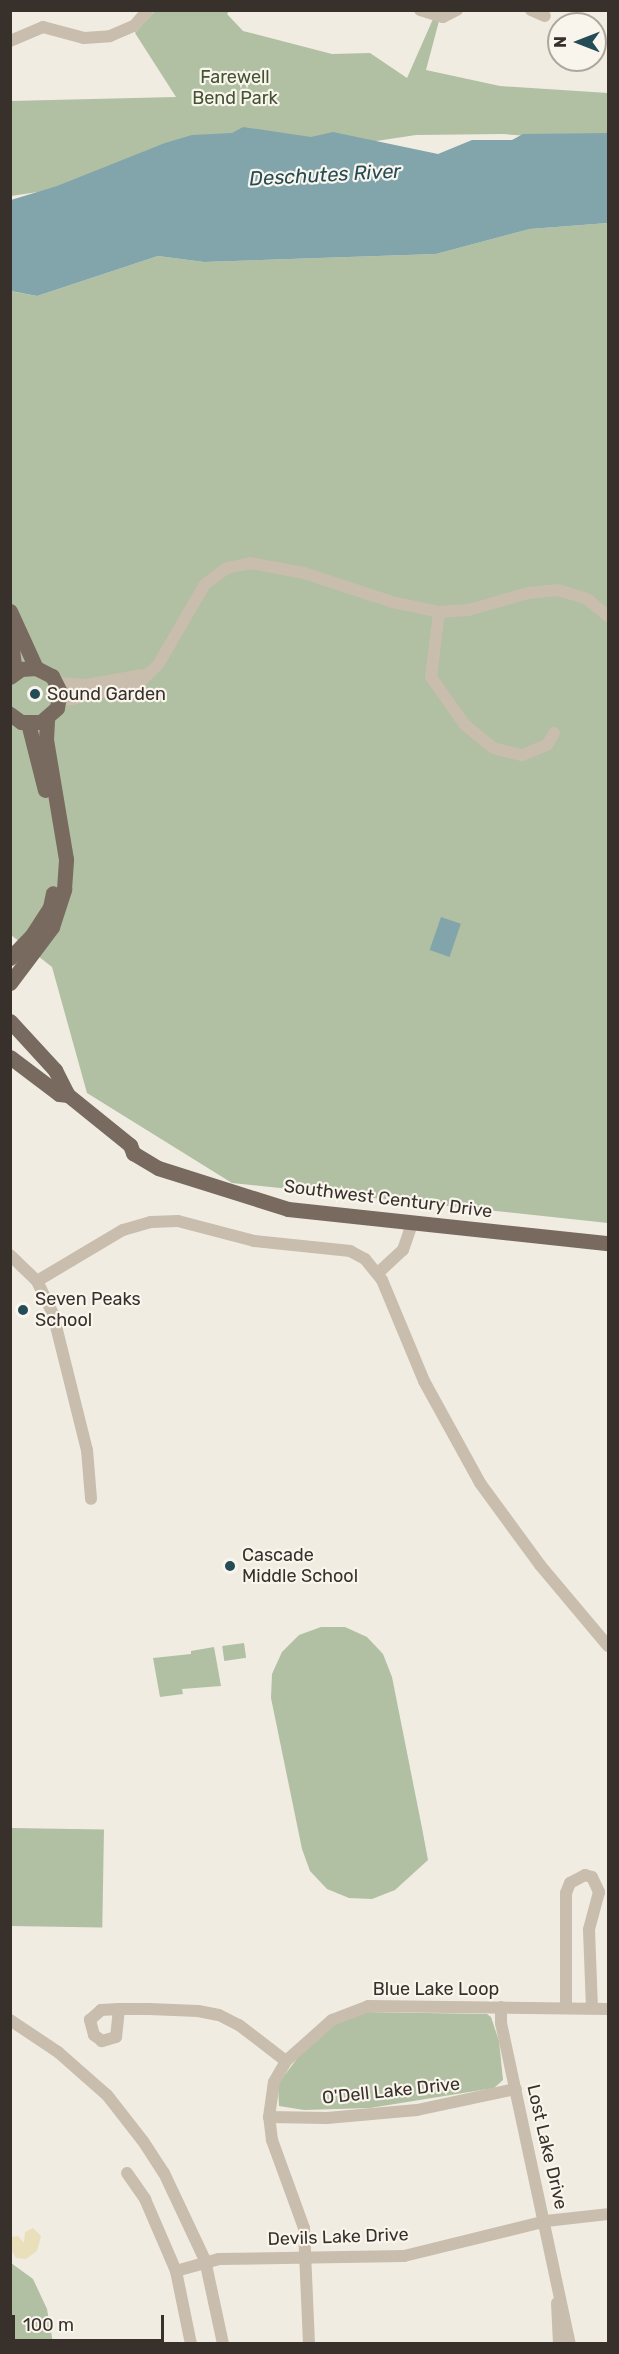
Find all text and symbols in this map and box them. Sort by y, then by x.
north arrow [547,12,607,72]
text: N [551,36,570,48]
park label: Farewell Bend Park [192,67,278,110]
water label: Deschutes River [249,159,401,191]
place label: Sound Garden [47,683,166,705]
marker: Sound Garden [28,687,42,701]
street label: Southwest Century Drive [282,1175,494,1223]
place label: Seven Peaks School [35,1289,141,1332]
marker: Seven Peaks School [16,1303,30,1317]
place label: Cascade Middle School [242,1545,358,1588]
marker: Cascade Middle School [223,1559,237,1573]
street label: Blue Lake Loop [373,1978,499,2000]
street label: O'Dell Lake Drive [321,2073,461,2109]
street label: Lost Lake Drive [522,2082,572,2212]
street label: Devils Lake Drive [267,2224,409,2250]
scale bar [15,2303,166,2341]
text: 100 m [23,2314,74,2336]

